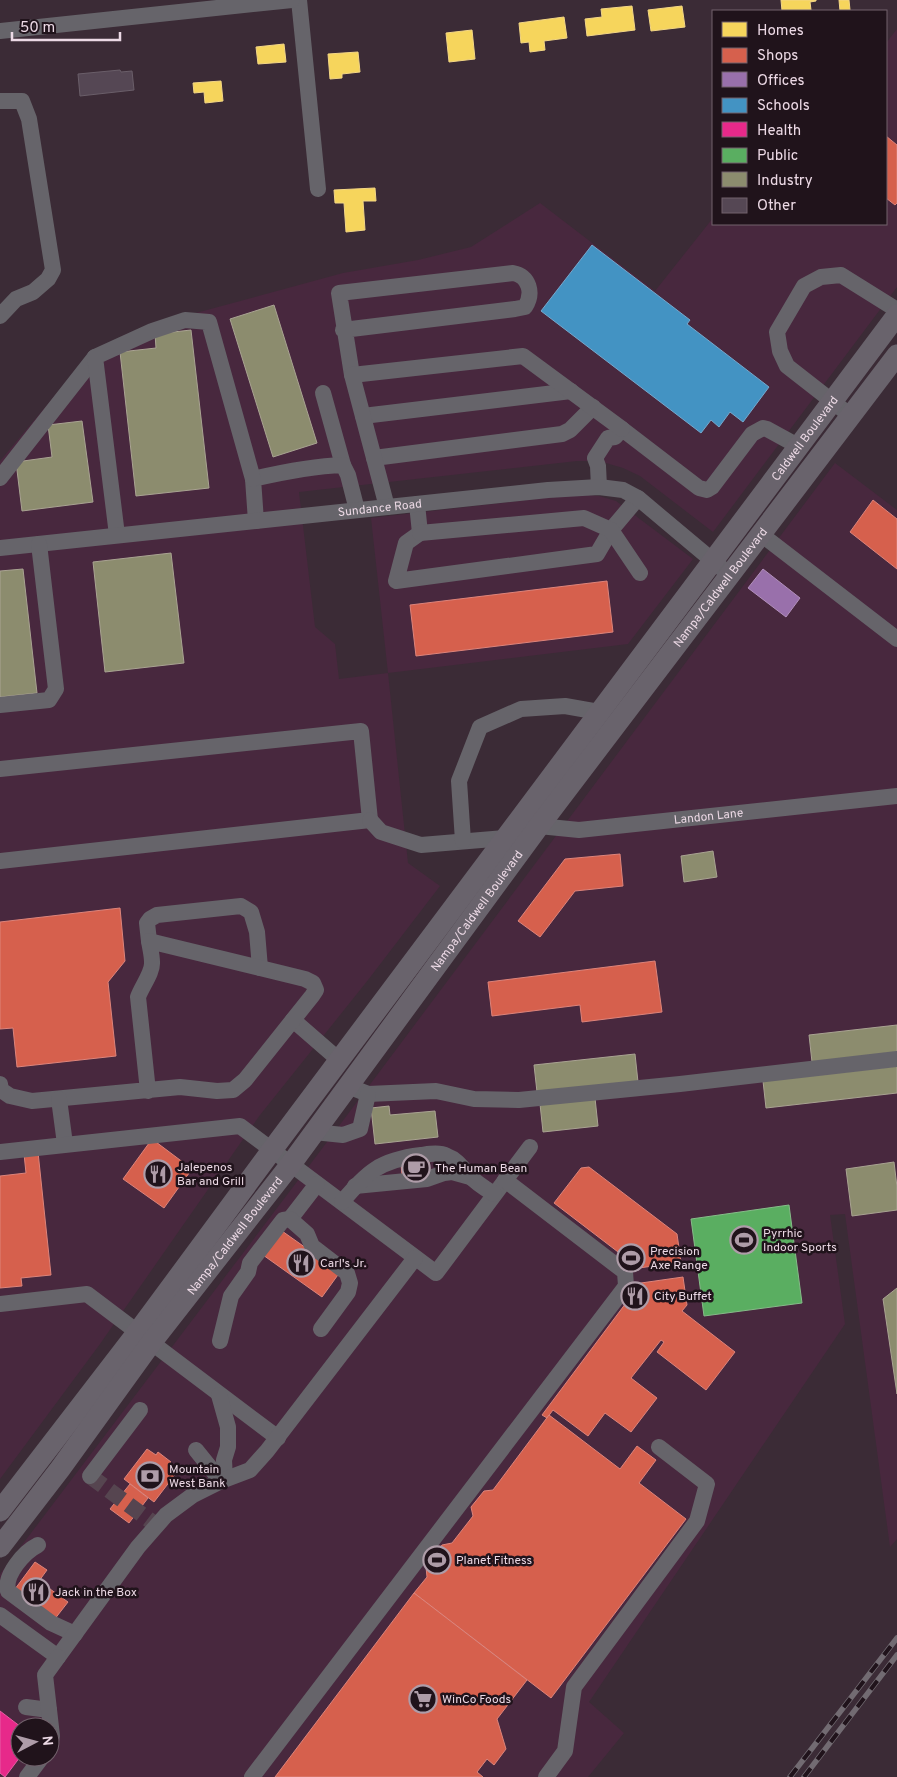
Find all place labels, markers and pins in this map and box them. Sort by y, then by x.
cafe icon: The Human Bean [401,1153,431,1183]
restaurant icon: Jalepenos Bar and Grill [143,1159,173,1189]
place label: Jalepenos Bar and Grill [177,1160,244,1190]
place label: The Human Bean [435,1161,527,1177]
sports icon: Pyrrhic Indoor Sports [729,1225,759,1255]
place label: Pyrrhic Indoor Sports [763,1226,837,1256]
sports icon: Precision Axe Range [616,1243,646,1273]
place label: Precision Axe Range [650,1244,708,1274]
restaurant icon: Carl's Jr. [286,1248,316,1278]
place label: Carl's Jr. [320,1256,367,1272]
restaurant icon: City Buffet [620,1281,650,1311]
place label: City Buffet [654,1289,712,1305]
bank icon: Mountain West Bank [135,1461,165,1491]
place label: Mountain West Bank [169,1462,226,1492]
sports icon: Planet Fitness [422,1545,452,1575]
place label: Planet Fitness [456,1553,532,1569]
restaurant icon: Jack in the Box [21,1577,51,1607]
place label: Jack in the Box [55,1585,137,1601]
supermarket icon: WinCo Foods [408,1684,438,1714]
place label: WinCo Foods [442,1692,511,1708]

